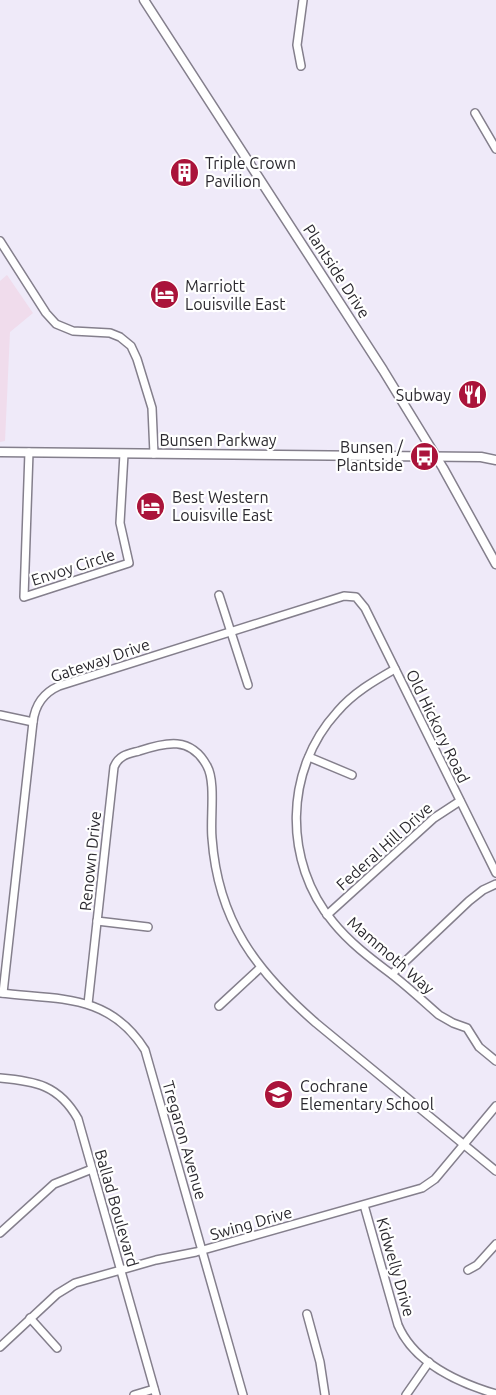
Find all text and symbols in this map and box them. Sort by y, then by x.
place label: Triple Crown Pavilion [205,154,296,190]
building icon: Triple Crown Pavilion [168,156,200,188]
street label: Plantside Drive [300,221,374,321]
place label: Marriott Louisville East [185,277,286,313]
hotel icon: Marriott Louisville East [148,279,180,311]
restaurant icon: Subway [456,379,488,411]
place label: Subway [396,386,451,404]
street label: Bunsen Parkway [159,431,277,449]
place label: Bunsen / Plantside [337,438,404,474]
bus stop icon: Bunsen / Plantside [408,440,440,472]
place label: Best Western Louisville East [172,488,273,524]
hotel icon: Best Western Louisville East [135,490,167,522]
street label: Envoy Circle [29,545,117,589]
street label: Gateway Drive [48,635,152,685]
street label: Old Hickory Road [403,666,473,786]
street label: Federal Hill Drive [332,798,436,894]
street label: Renown Drive [76,810,104,912]
street label: Mammoth Way [344,913,438,998]
place label: Cochrane Elementary School [300,1077,434,1113]
street label: Tregaron Avenue [159,1079,211,1201]
school or university icon: Cochrane Elementary School [263,1079,295,1111]
street label: Ballad Boulevard [92,1147,142,1269]
street label: Swing Drive [208,1203,294,1243]
street label: Kidwelly Drive [373,1215,419,1319]

